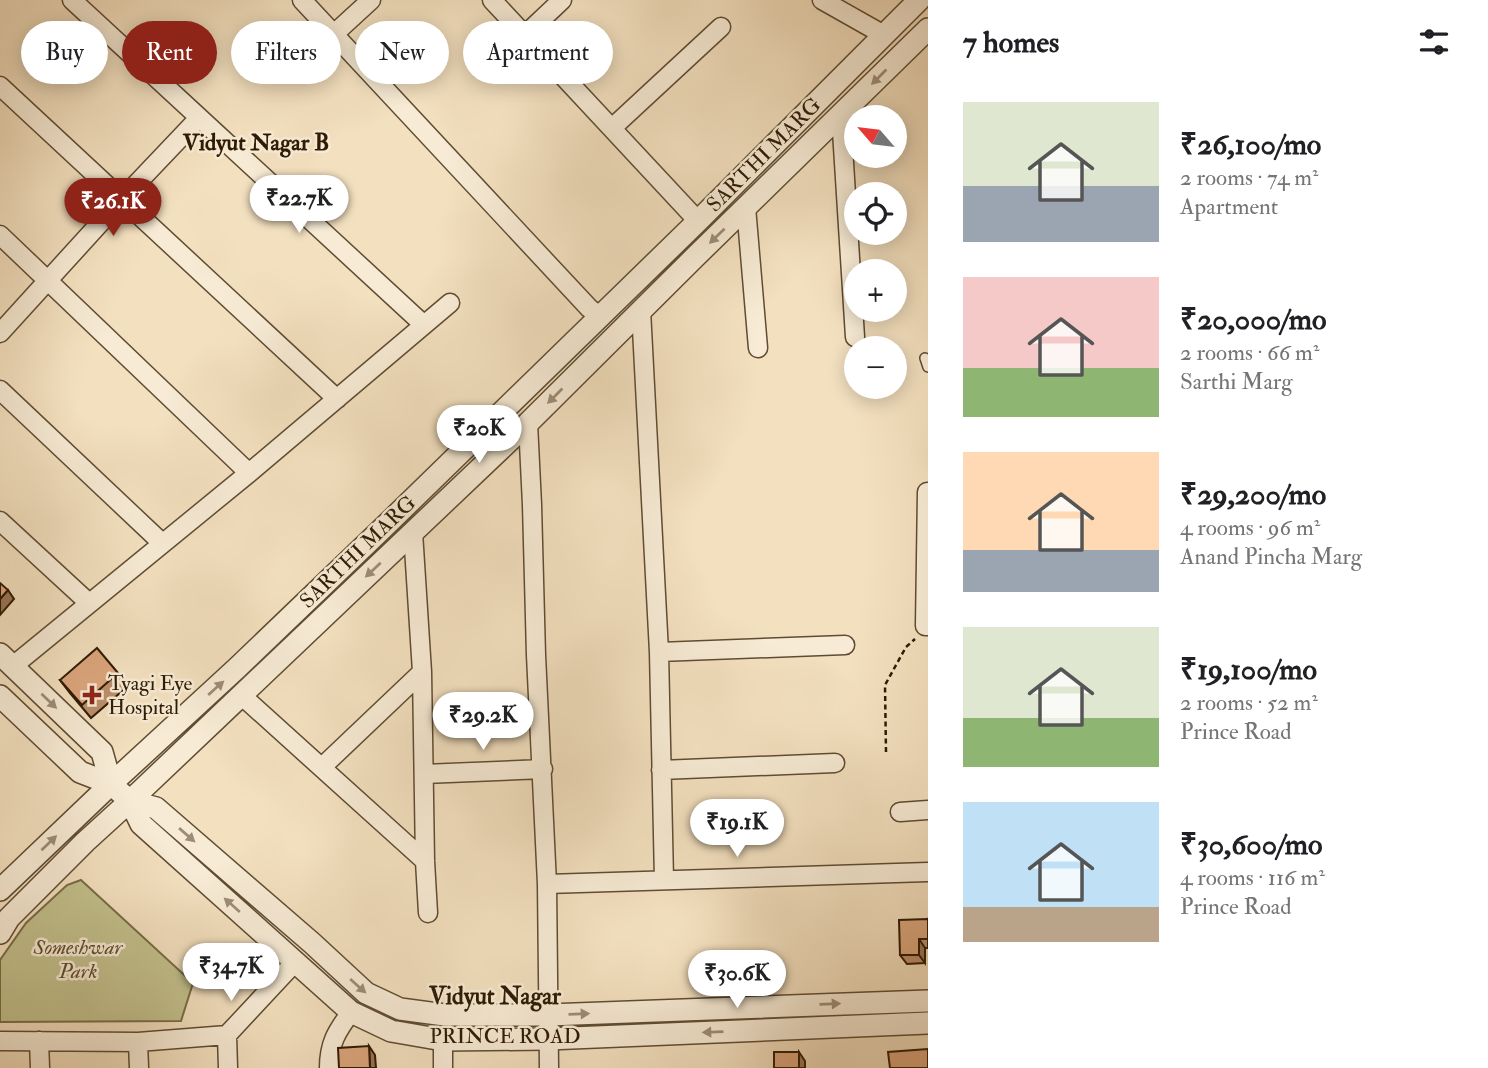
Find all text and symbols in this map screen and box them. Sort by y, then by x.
chip: Buy [21,21,108,84]
chip: Rent [122,21,217,84]
chip: Filters [231,21,341,84]
chip: New [355,21,449,84]
chip: Apartment [463,21,613,84]
icon: filters [1415,23,1453,61]
text: 7 homes [963,24,1059,61]
one-way arrow [871,68,888,85]
street label: SARTHI MARG [701,92,827,218]
north arrow [844,105,906,168]
map controls [844,105,907,399]
text: ₹26,100/mo [1180,126,1321,163]
district label: Vidyut Nagar B [182,128,329,158]
icon: home [1019,130,1103,214]
text: 2 rooms · 74 m² [1180,163,1319,192]
pin: ₹22.7K [242,176,356,235]
pin: ₹26.1K [56,178,170,238]
button: locate [844,182,907,245]
text: ₹22.7K [266,183,332,212]
text: ₹26.1K [80,186,146,215]
text: Apartment [1180,192,1278,221]
one-way arrow [708,227,725,244]
button: + [844,259,907,322]
text: ₹20,000/mo [1180,301,1326,338]
icon: home [1019,305,1103,389]
button: − [844,336,907,399]
text: 2 rooms · 66 m² [1180,338,1319,367]
text: Sarthi Marg [1180,367,1293,396]
one-way arrow [547,388,563,404]
pin: ₹20K [438,406,520,465]
text: ₹20K [453,413,505,442]
text: ₹29,200/mo [1180,476,1326,513]
icon: home [1019,480,1103,564]
street label: SARTHI MARG [294,490,422,614]
text: 4 rooms · 96 m² [1180,513,1320,542]
text: Anand Pincha Marg [1180,542,1362,571]
one-way arrow [364,562,382,578]
text: ₹19,100/mo [1180,651,1317,688]
icon: home [1019,655,1103,739]
place label: Tyagi Eye Hospital [108,670,193,721]
one-way arrow [207,680,225,696]
marker: Tyagi Eye Hospital [82,685,102,705]
text: 2 rooms · 52 m² [1180,688,1318,717]
one-way arrow [40,692,57,708]
pin: ₹29.2K [426,692,540,752]
text: ₹29.2K [449,700,517,729]
text: Prince Road [1180,717,1292,746]
pin: ₹19.1K [680,800,794,859]
text: ₹19.1K [706,807,768,836]
text: ₹30,600/mo [1180,826,1322,863]
one-way arrow [179,827,196,842]
icon: home [1019,830,1103,914]
one-way arrow [41,834,58,851]
text: 4 rooms · 116 m² [1180,863,1325,892]
text: Prince Road [1180,892,1292,921]
one-way arrow [223,897,241,913]
park label: Someshwar Park [33,934,124,985]
pin: ₹34.7K [174,944,288,1003]
pin: ₹30.6K [680,950,794,1010]
text: ₹34.7K [199,951,264,980]
text: ₹30.6K [704,958,770,987]
one-way arrow [349,977,366,993]
district label: Vidyut Nagar [428,981,562,1012]
one-way arrow [820,999,842,1010]
one-way arrow [568,1008,590,1019]
street label: PRINCE ROAD [429,1023,581,1050]
one-way arrow [702,1026,724,1037]

